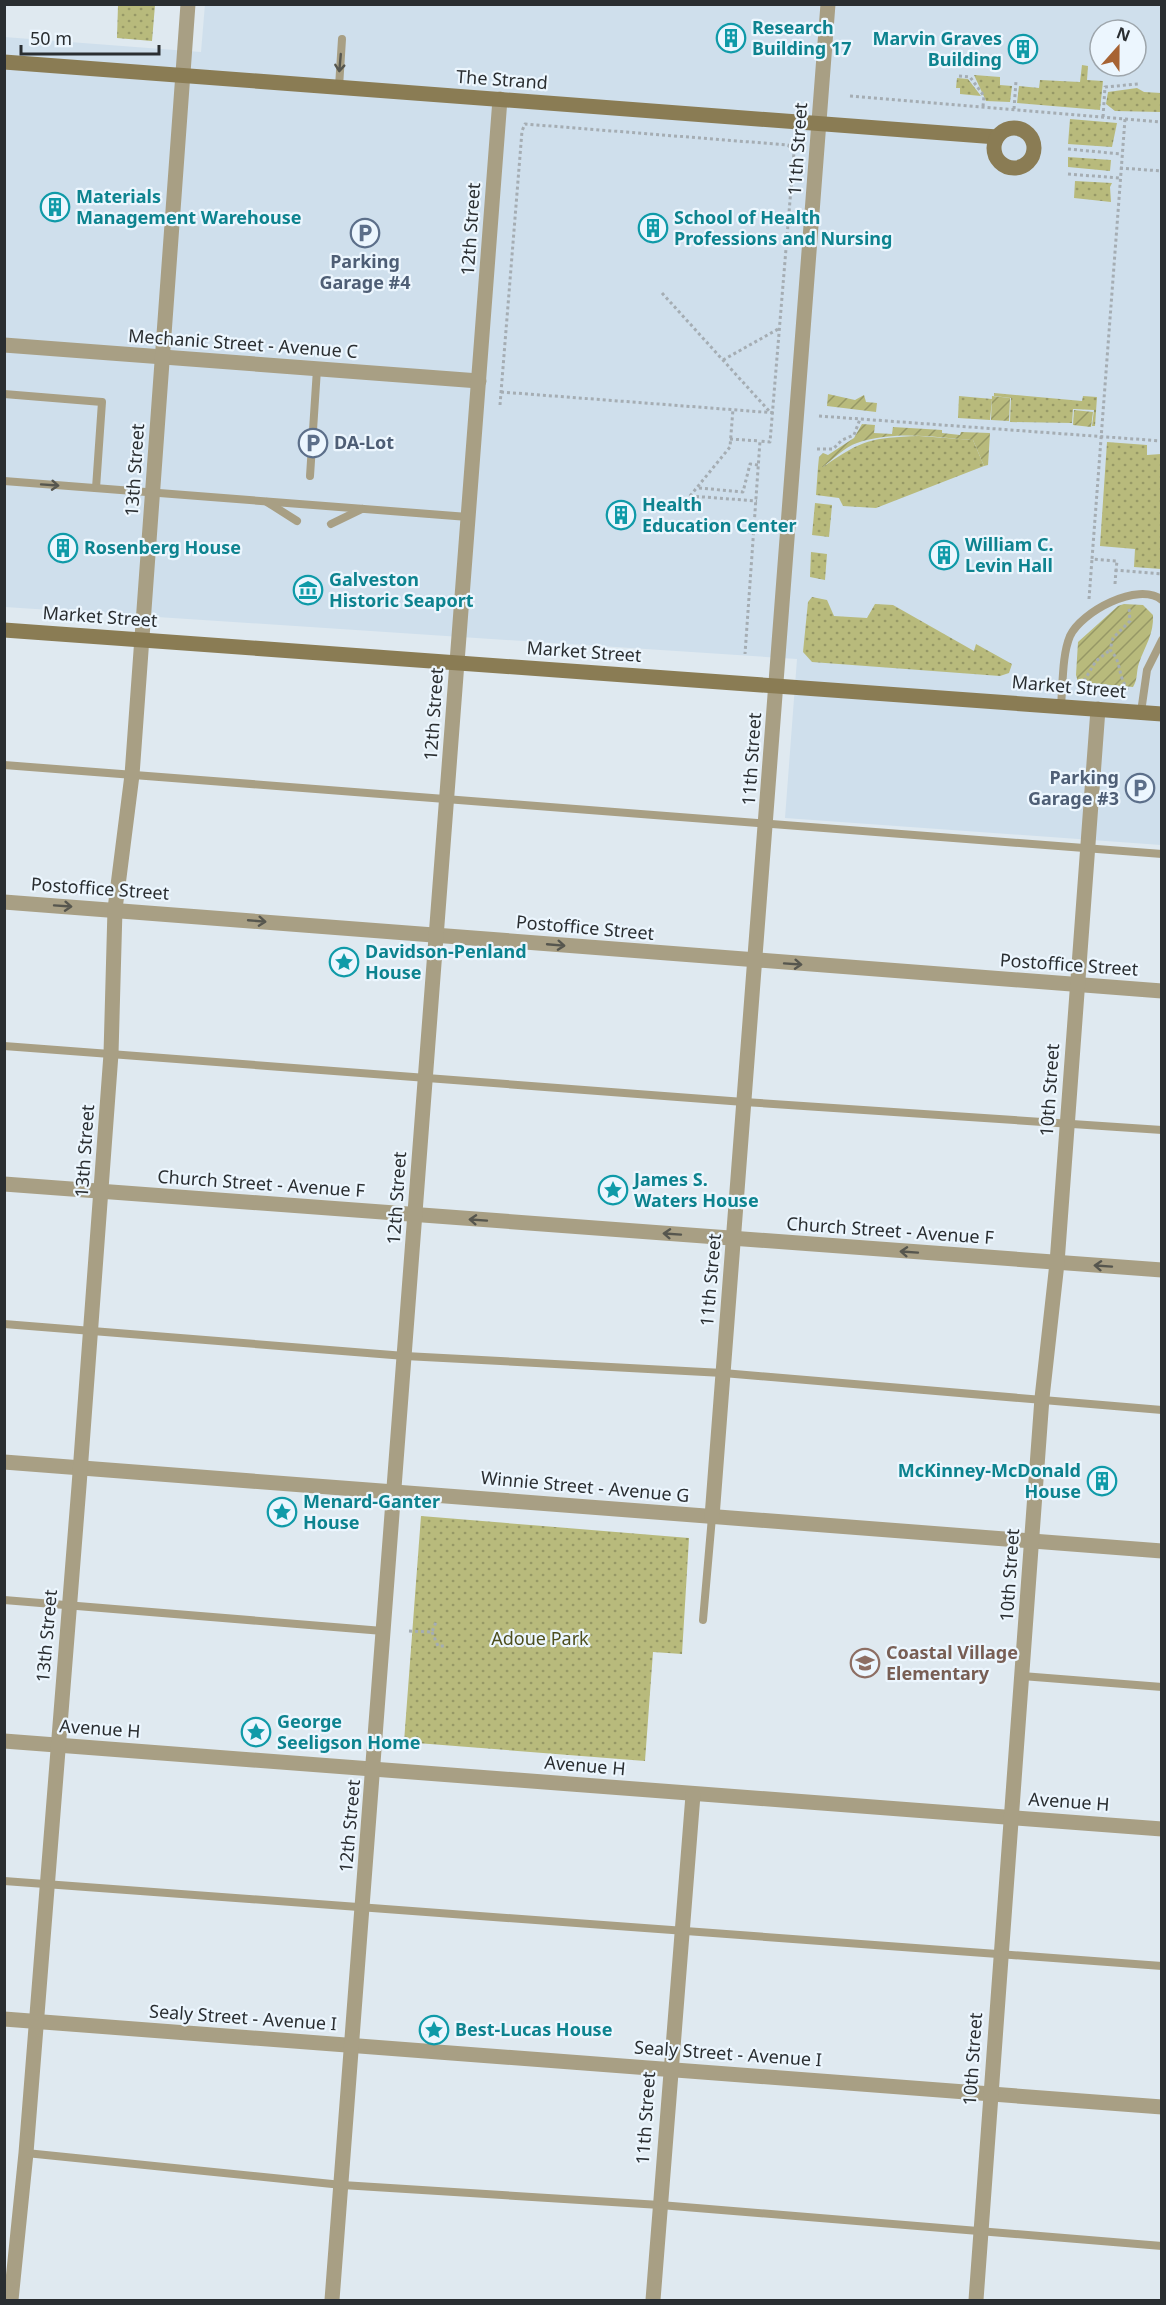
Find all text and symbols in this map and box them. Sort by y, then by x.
place label: Research Building 17 [752,15,852,60]
scale bar [21,18,159,56]
north arrow [1088,18,1148,78]
text: N [1113,21,1133,47]
building icon: Research Building 17 [715,22,747,54]
text: 50 m [30,26,72,50]
place label: Marvin Graves Building [873,26,1002,71]
building icon: Marvin Graves Building [1007,33,1039,65]
one-way arrow [335,52,346,72]
street label: The Strand [455,64,549,94]
street label: 11th Street [782,101,812,196]
street label: 12th Street [455,181,485,276]
place label: Materials Management Warehouse [76,184,302,229]
building icon: Materials Management Warehouse [39,191,71,223]
place label: School of Health Professions and Nursing [674,205,892,250]
building icon: School of Health Professions and Nursing [637,212,669,244]
parking icon: Parking Garage #4 [349,217,381,249]
place label: Parking Garage #4 [319,249,411,294]
street label: Mechanic Street - Avenue C [127,323,359,363]
street label: 13th Street [119,422,149,517]
parking icon: DA-Lot [297,427,329,459]
place label: DA-Lot [334,430,394,454]
one-way arrow [40,480,60,491]
place label: Health Education Center [642,492,797,537]
building icon: Health Education Center [605,499,637,531]
building icon: Rosenberg House [47,532,79,564]
place label: William C. Levin Hall [965,532,1054,577]
place label: Rosenberg House [84,535,241,559]
building icon: William C. Levin Hall [928,539,960,571]
place label: Galveston Historic Seaport [329,567,474,612]
museum icon: Galveston Historic Seaport [292,574,324,606]
street label: Market Street [42,600,159,632]
street label: Market Street [526,635,643,667]
street label: 12th Street [418,666,448,761]
street label: Market Street [1011,669,1128,703]
street label: 11th Street [736,711,766,806]
place label: Parking Garage #3 [1028,765,1119,810]
parking icon: Parking Garage #3 [1124,772,1156,804]
street label: Postoffice Street [30,871,171,905]
one-way arrow [52,901,72,912]
street label: Postoffice Street [515,909,656,945]
one-way arrow [247,916,267,927]
place label: Davidson-Penland House [365,939,527,984]
one-way arrow [546,940,566,951]
place icon: Davidson-Penland House [328,946,360,978]
street label: Postoffice Street [999,947,1140,981]
one-way arrow [782,959,802,970]
street label: 10th Street [1034,1042,1064,1137]
street label: 13th Street [69,1103,99,1198]
street label: 12th Street [381,1150,411,1245]
street label: Church Street - Avenue F [157,1164,366,1202]
place label: James S. Waters House [632,1167,759,1212]
place icon: James S. Waters House [597,1174,629,1206]
street label: Church Street - Avenue F [786,1211,995,1249]
one-way arrow [468,1214,488,1225]
one-way arrow [663,1228,683,1239]
street label: 11th Street [694,1232,726,1327]
one-way arrow [899,1246,919,1257]
one-way arrow [1094,1260,1114,1271]
place label: McKinney-McDonald House [898,1458,1081,1503]
street label: Winnie Street - Avenue G [480,1465,690,1507]
building icon: McKinney-McDonald House [1086,1465,1118,1497]
place label: Menard-Ganter House [303,1489,440,1534]
place icon: Menard-Ganter House [266,1496,298,1528]
street label: 10th Street [994,1527,1024,1622]
street label: 13th Street [30,1588,62,1683]
park label: Adoue Park [491,1626,589,1650]
place label: Coastal Village Elementary [886,1640,1018,1685]
school or university icon: Coastal Village Elementary [849,1647,881,1679]
place label: George Seeligson Home [277,1709,421,1754]
street label: Avenue H [59,1713,141,1743]
place icon: George Seeligson Home [240,1716,272,1748]
street label: Avenue H [544,1750,627,1780]
street label: 12th Street [333,1778,365,1873]
street label: Avenue H [1028,1786,1110,1816]
street label: Sealy Street - Avenue I [148,1998,338,2036]
street label: 10th Street [957,2011,987,2106]
place icon: Best-Lucas House [418,2014,450,2046]
place label: Best-Lucas House [455,2017,612,2041]
street label: Sealy Street - Avenue I [633,2034,823,2072]
street label: 11th Street [630,2070,660,2165]

